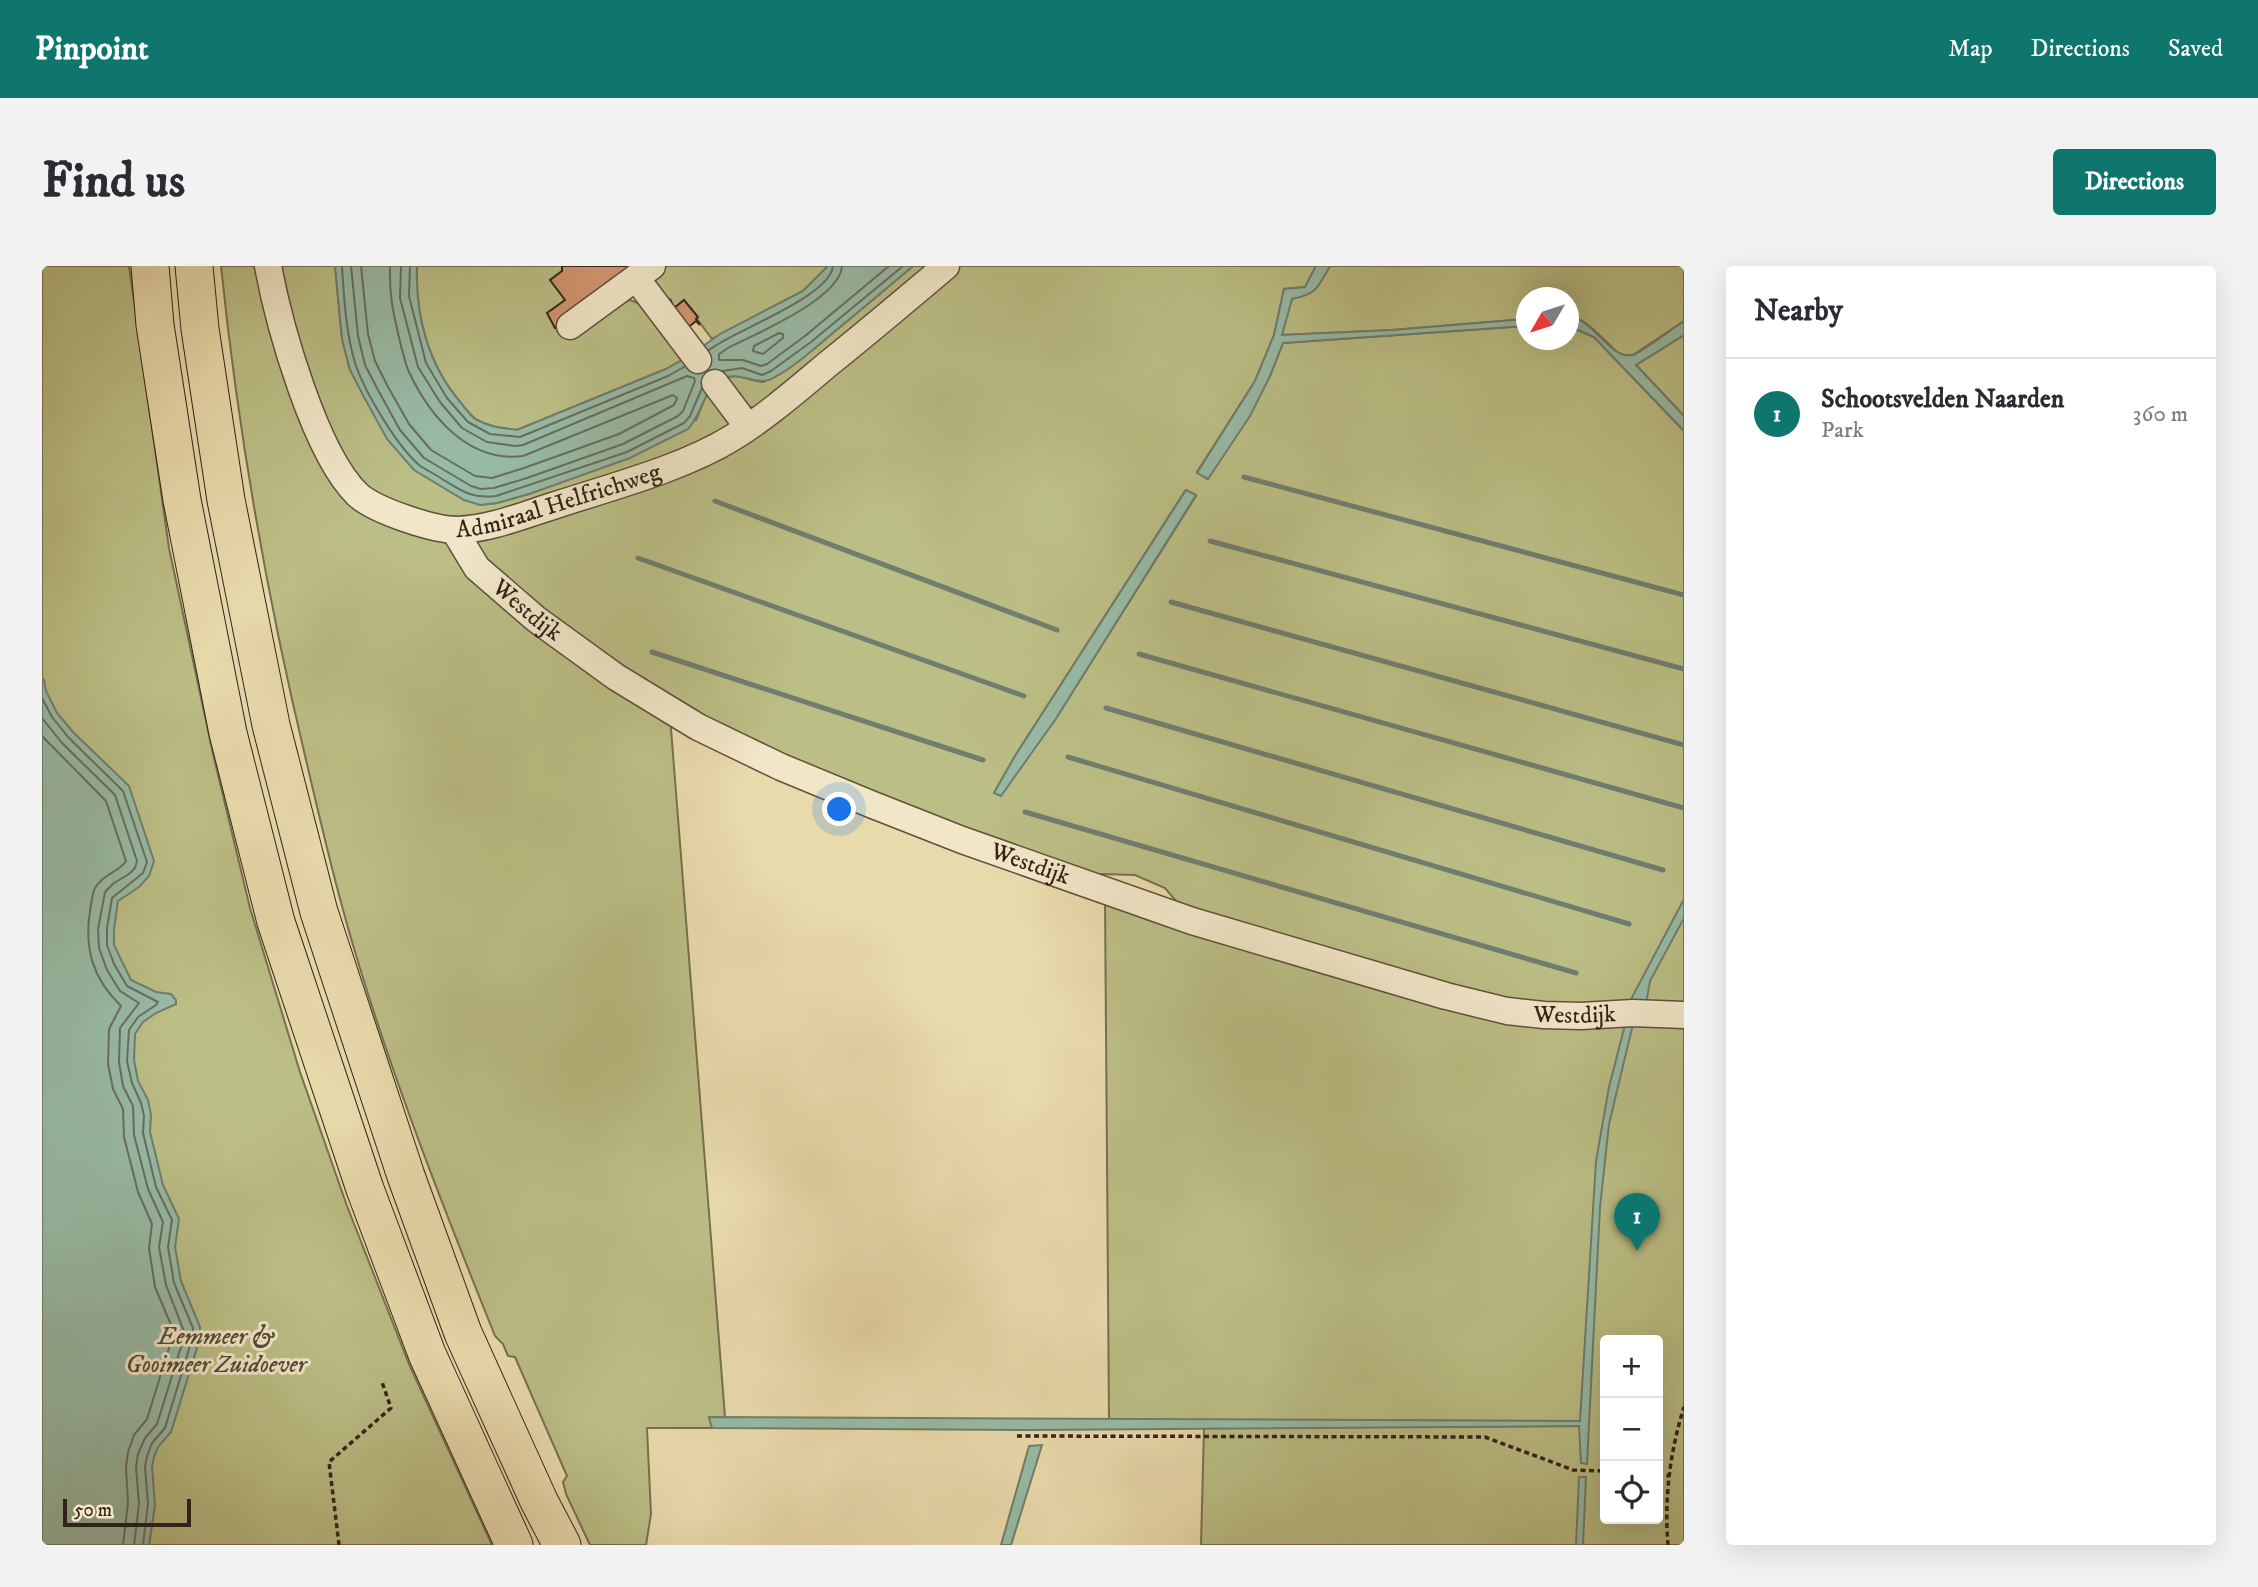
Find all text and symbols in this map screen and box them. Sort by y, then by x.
text: Pinpoint [35,29,149,70]
text: Map [1948,34,1993,64]
text: Directions [2031,34,2130,64]
text: Saved [2168,34,2223,64]
button: Directions [2053,149,2216,215]
text: Find us [42,151,185,213]
north arrow [1516,287,1579,350]
text: Nearby [1754,293,1843,330]
text: Schootsvelden Naarden [1821,383,2064,416]
text: 1 [1773,400,1781,429]
text: 360 m [2133,400,2188,429]
text: Park [1821,416,1864,445]
street label: Admiraal Helfrichweg [455,457,665,545]
street label: Westdijk [485,572,568,648]
your location [822,792,856,826]
street label: Westdijk [986,836,1074,892]
street label: Westdijk [1532,999,1617,1031]
pin: 1 [1614,1193,1660,1251]
park label: Eemmeer & Gooimeer Zuidoever [126,1322,309,1380]
map controls [1600,1335,1663,1524]
button: + [1600,1335,1663,1398]
button: − [1600,1398,1663,1461]
button: locate [1600,1461,1663,1524]
scale bar [63,1496,191,1528]
text: 50 m [74,1499,112,1522]

